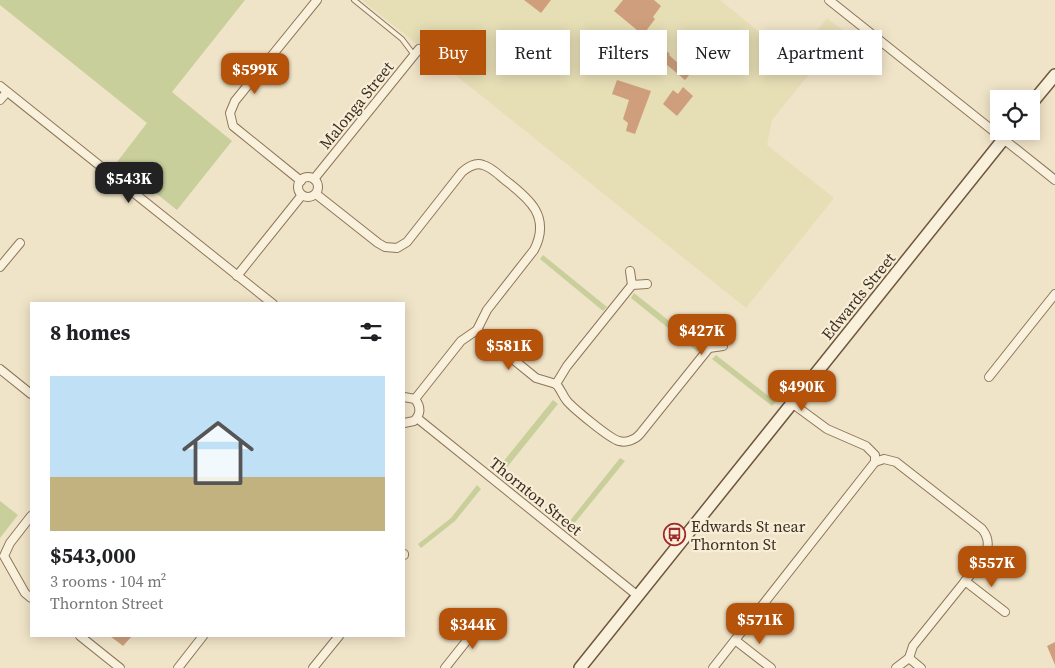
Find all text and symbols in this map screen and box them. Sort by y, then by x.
chip: Buy [420,30,486,75]
chip: Rent [496,30,570,75]
chip: Filters [580,30,667,75]
chip: New [677,30,749,75]
chip: Apartment [759,30,882,75]
pin: $599K [220,52,290,95]
street label: Malonga Street [314,56,399,153]
text: $599K [232,58,278,80]
map controls [990,90,1040,140]
button: locate [990,90,1040,140]
pin: $543K [94,162,164,204]
text: $543K [106,167,152,189]
street label: Edwards Street [816,247,900,344]
pin: $427K [667,314,737,356]
text: 8 homes [50,318,130,347]
icon: filters [357,318,385,346]
text: $427K [679,319,725,341]
pin: $581K [474,328,544,371]
text: $581K [486,334,532,356]
pin: $490K [767,370,837,412]
text: $490K [779,375,825,397]
icon: home [173,408,263,498]
street label: Thornton Street [485,452,588,541]
place label: Edwards St near Thornton St [691,515,806,555]
bus stop icon: Edwards St near Thornton St [663,523,687,547]
text: $543,000 [50,541,136,570]
pin: $557K [957,546,1027,588]
text: $557K [969,551,1015,573]
text: 3 rooms · 104 m² [50,570,166,592]
text: Thornton Street [50,592,163,614]
pin: $571K [725,602,795,645]
pin: $344K [438,608,508,650]
text: $571K [737,608,783,630]
text: $344K [450,613,496,635]

